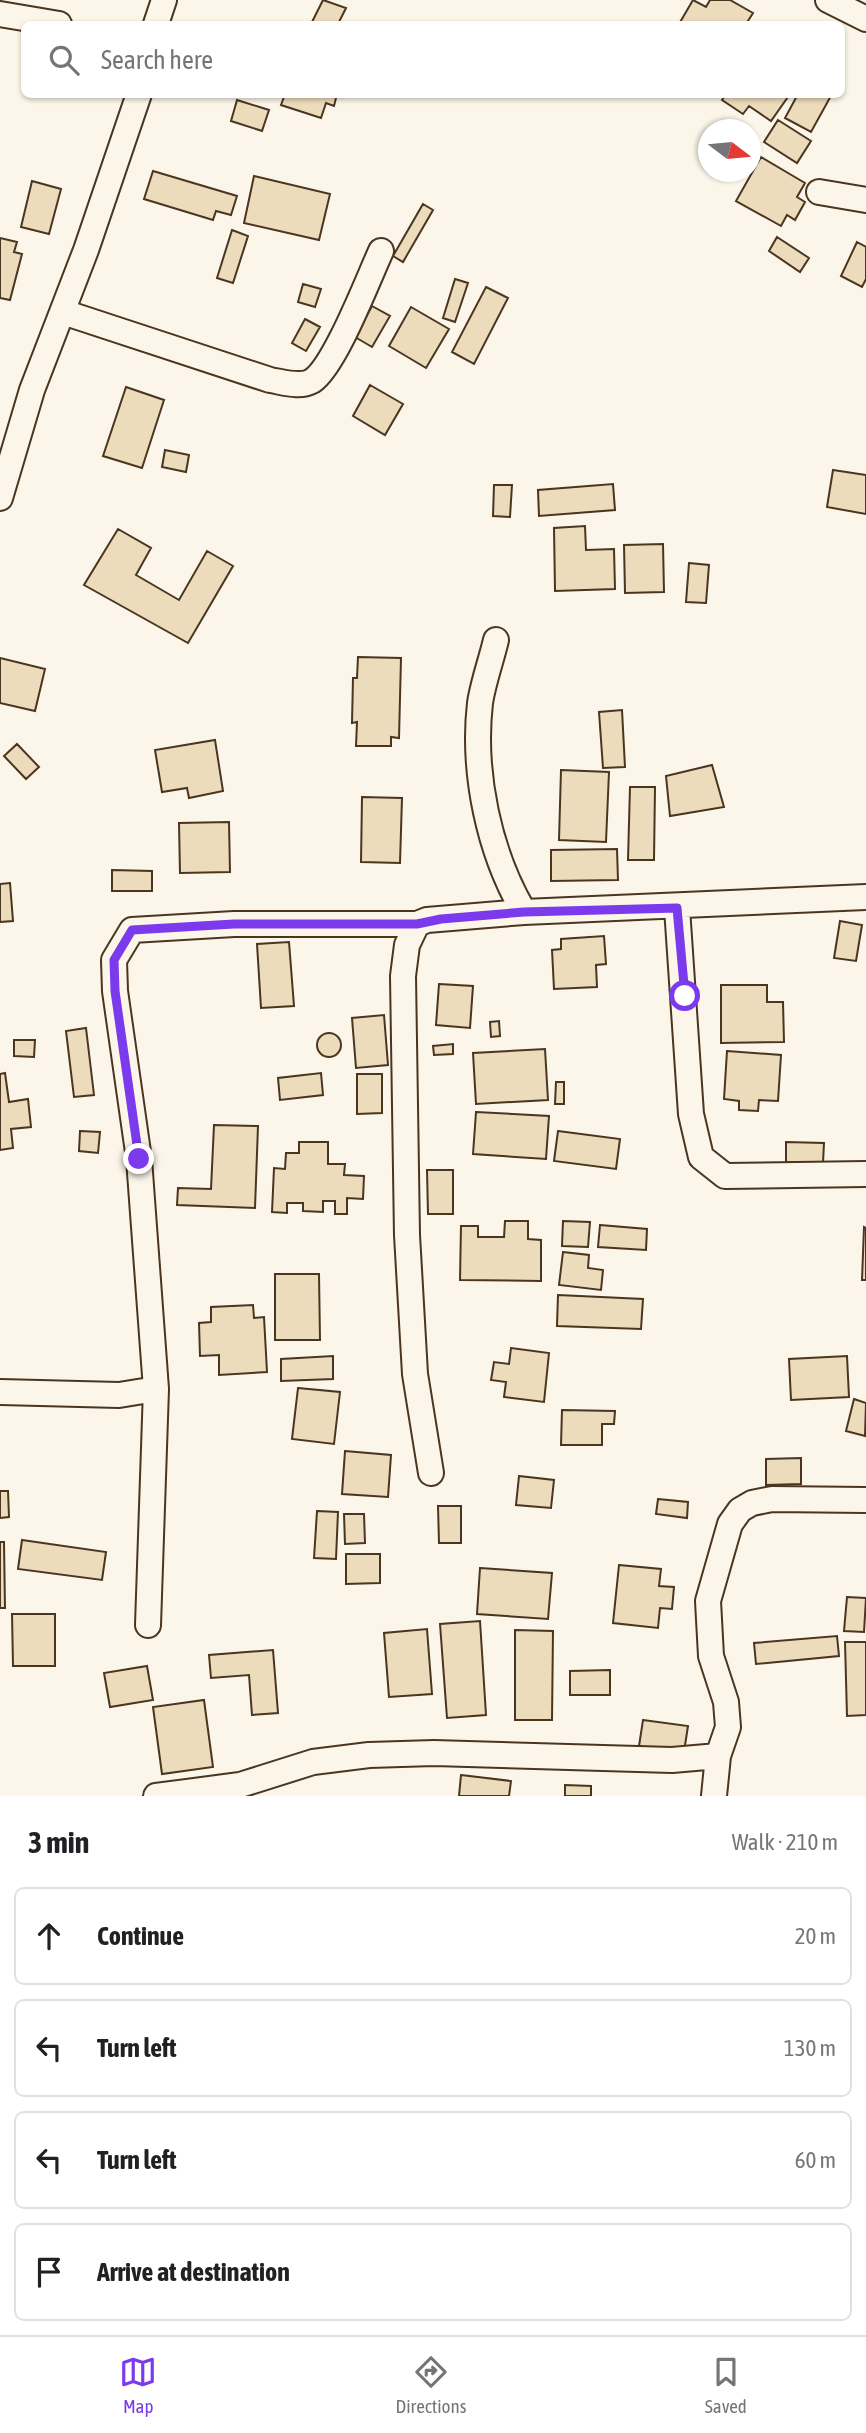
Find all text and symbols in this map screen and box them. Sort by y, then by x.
search box [21,21,845,98]
icon: search [45,41,83,79]
text: Search here [101,45,213,75]
north arrow [698,119,761,182]
route start [669,980,700,1011]
route end [123,1143,154,1174]
text: 3 min [28,1825,89,1859]
text: Walk · 210 m [732,1829,838,1855]
icon: ahead [30,1917,68,1955]
text: Continue [97,1921,184,1951]
text: 20 m [795,1923,836,1949]
icon: left [30,2029,68,2067]
text: Turn left [97,2033,177,2063]
text: 130 m [784,2035,836,2061]
icon: left [30,2141,68,2179]
text: Turn left [97,2145,177,2175]
text: 60 m [795,2147,836,2173]
icon: arrive [30,2253,68,2291]
text: Arrive at destination [97,2257,290,2287]
tab: Map [119,2353,157,2417]
tab: Directions [396,2353,466,2417]
tab: Saved [705,2353,747,2417]

